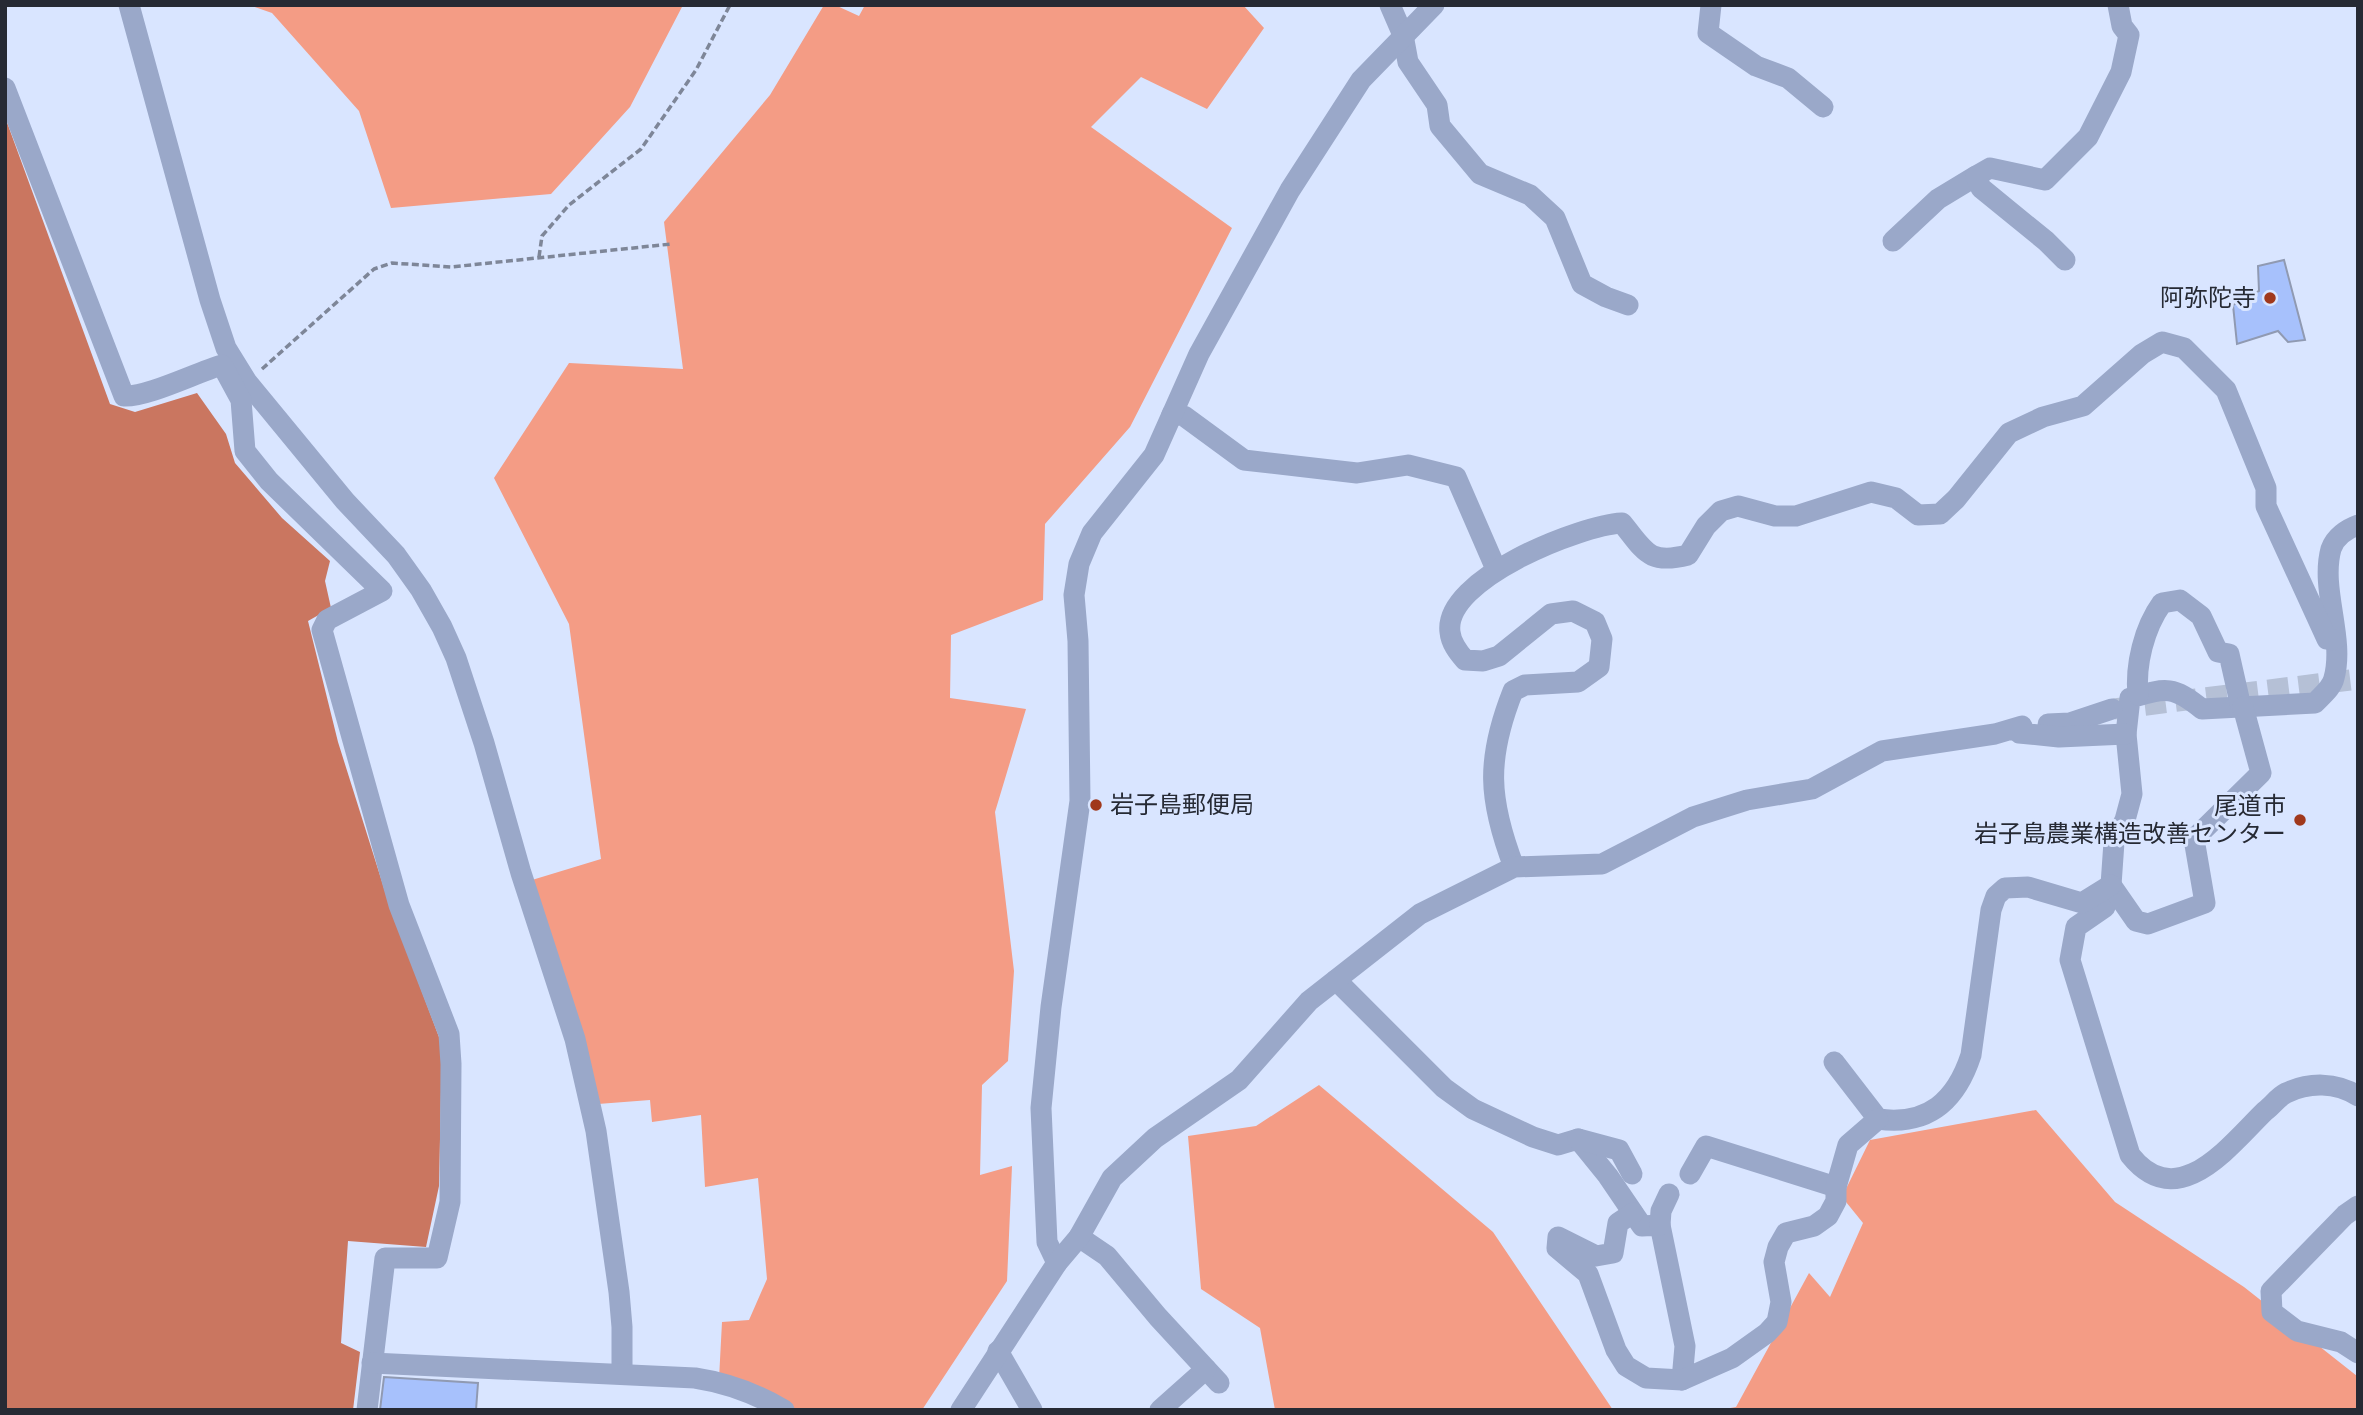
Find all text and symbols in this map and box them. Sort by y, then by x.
place label: 阿弥陀寺 [2160,285,2256,311]
marker: 阿弥陀寺 [2262,290,2278,306]
place label: 岩子島郵便局 [1110,792,1254,818]
place label: 尾道市 岩子島農業構造改善センター [1974,793,2286,847]
marker: 岩子島郵便局 [1088,797,1104,813]
marker: 尾道市 岩子島農業構造改善センター [2292,812,2308,828]

